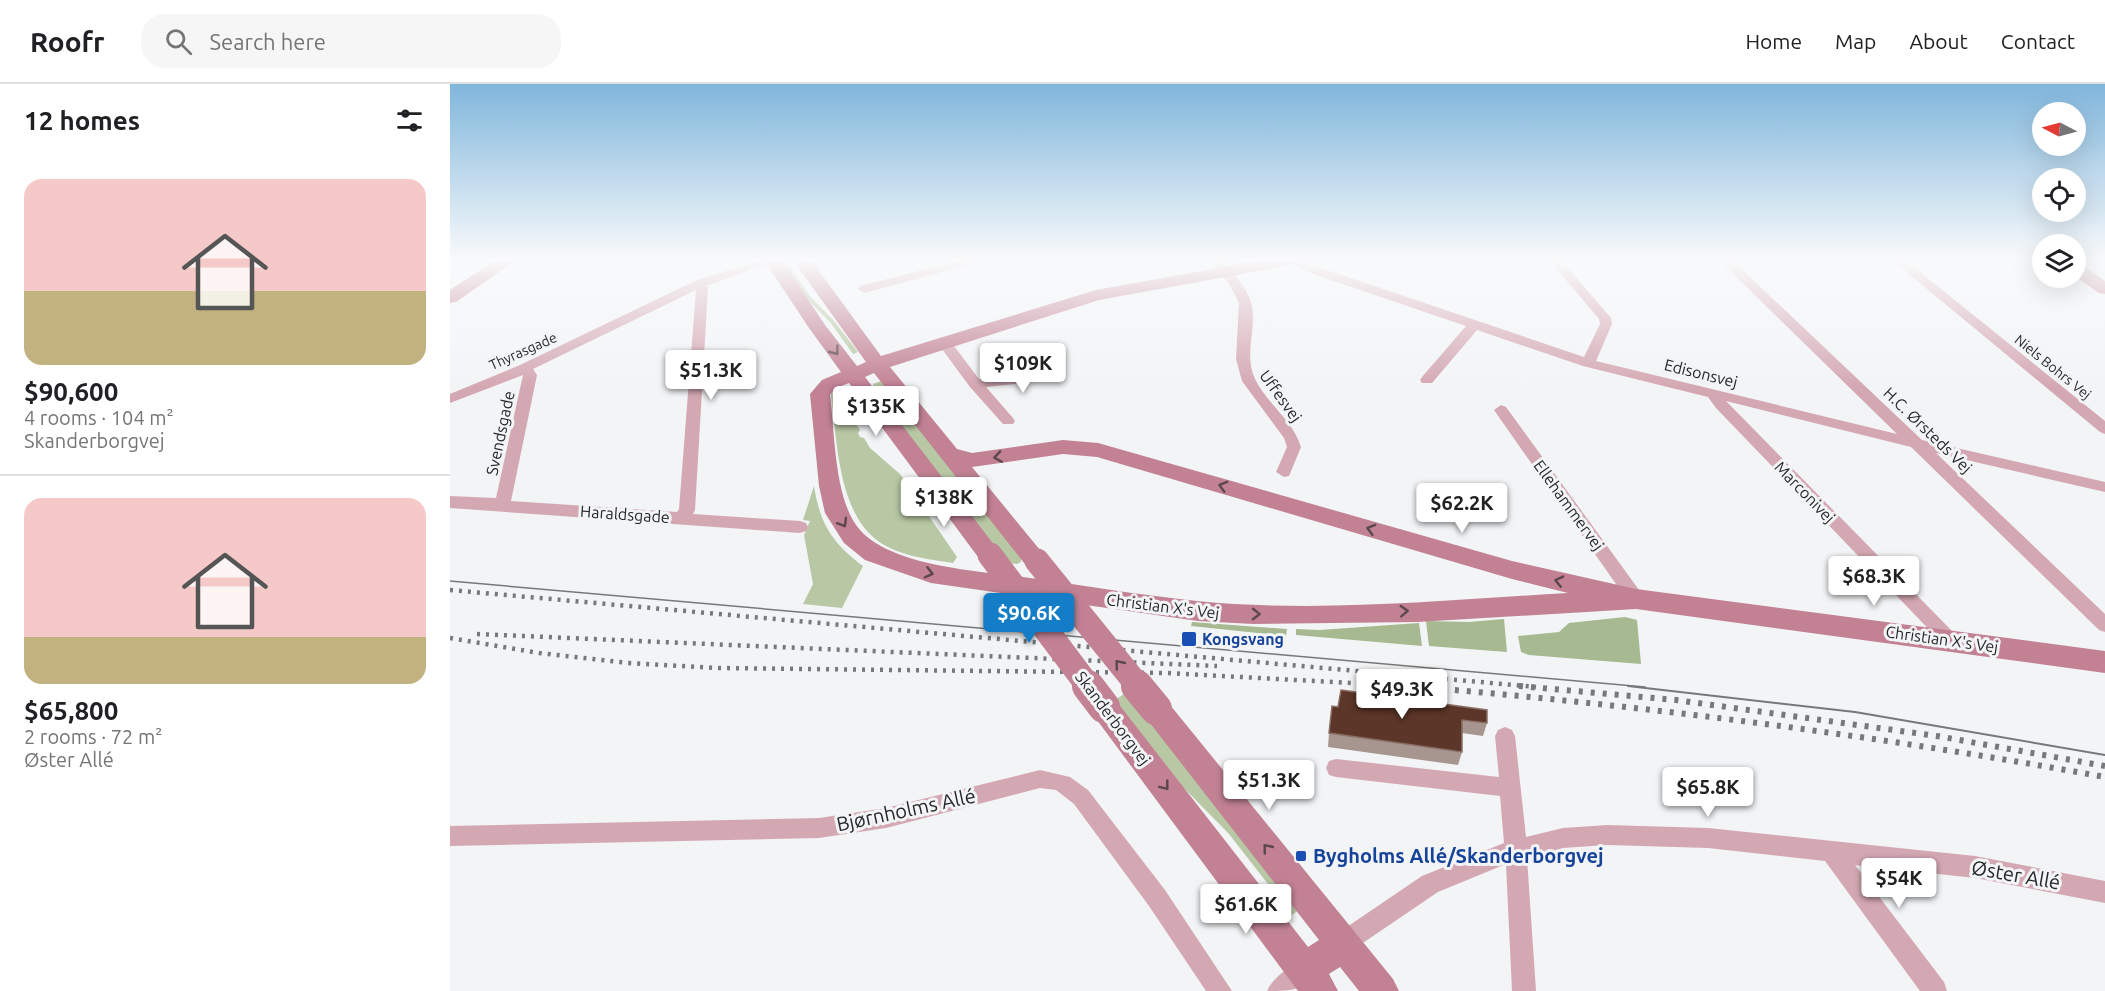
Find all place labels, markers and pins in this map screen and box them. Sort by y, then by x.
pin: $109K [981,343,1065,394]
pin: $51.3K [662,350,760,401]
pin: $135K [834,386,918,437]
pin: $138K [902,477,986,528]
pin: $62.2K [1413,483,1511,534]
pin: $68.3K [1825,556,1923,607]
pin: $90.6K [980,593,1078,644]
marker: Kongsvang [1180,630,1198,648]
place label: Kongsvang [1202,630,1284,648]
pin: $49.3K [1353,669,1451,720]
pin: $51.3K [1220,760,1318,811]
pin: $65.8K [1659,767,1757,818]
place label: Bygholms Allé/Skanderborgvej [1313,844,1604,867]
marker: Bygholms Allé/Skanderborgvej [1294,849,1308,863]
pin: $54K [1863,858,1935,909]
pin: $61.6K [1197,884,1295,935]

